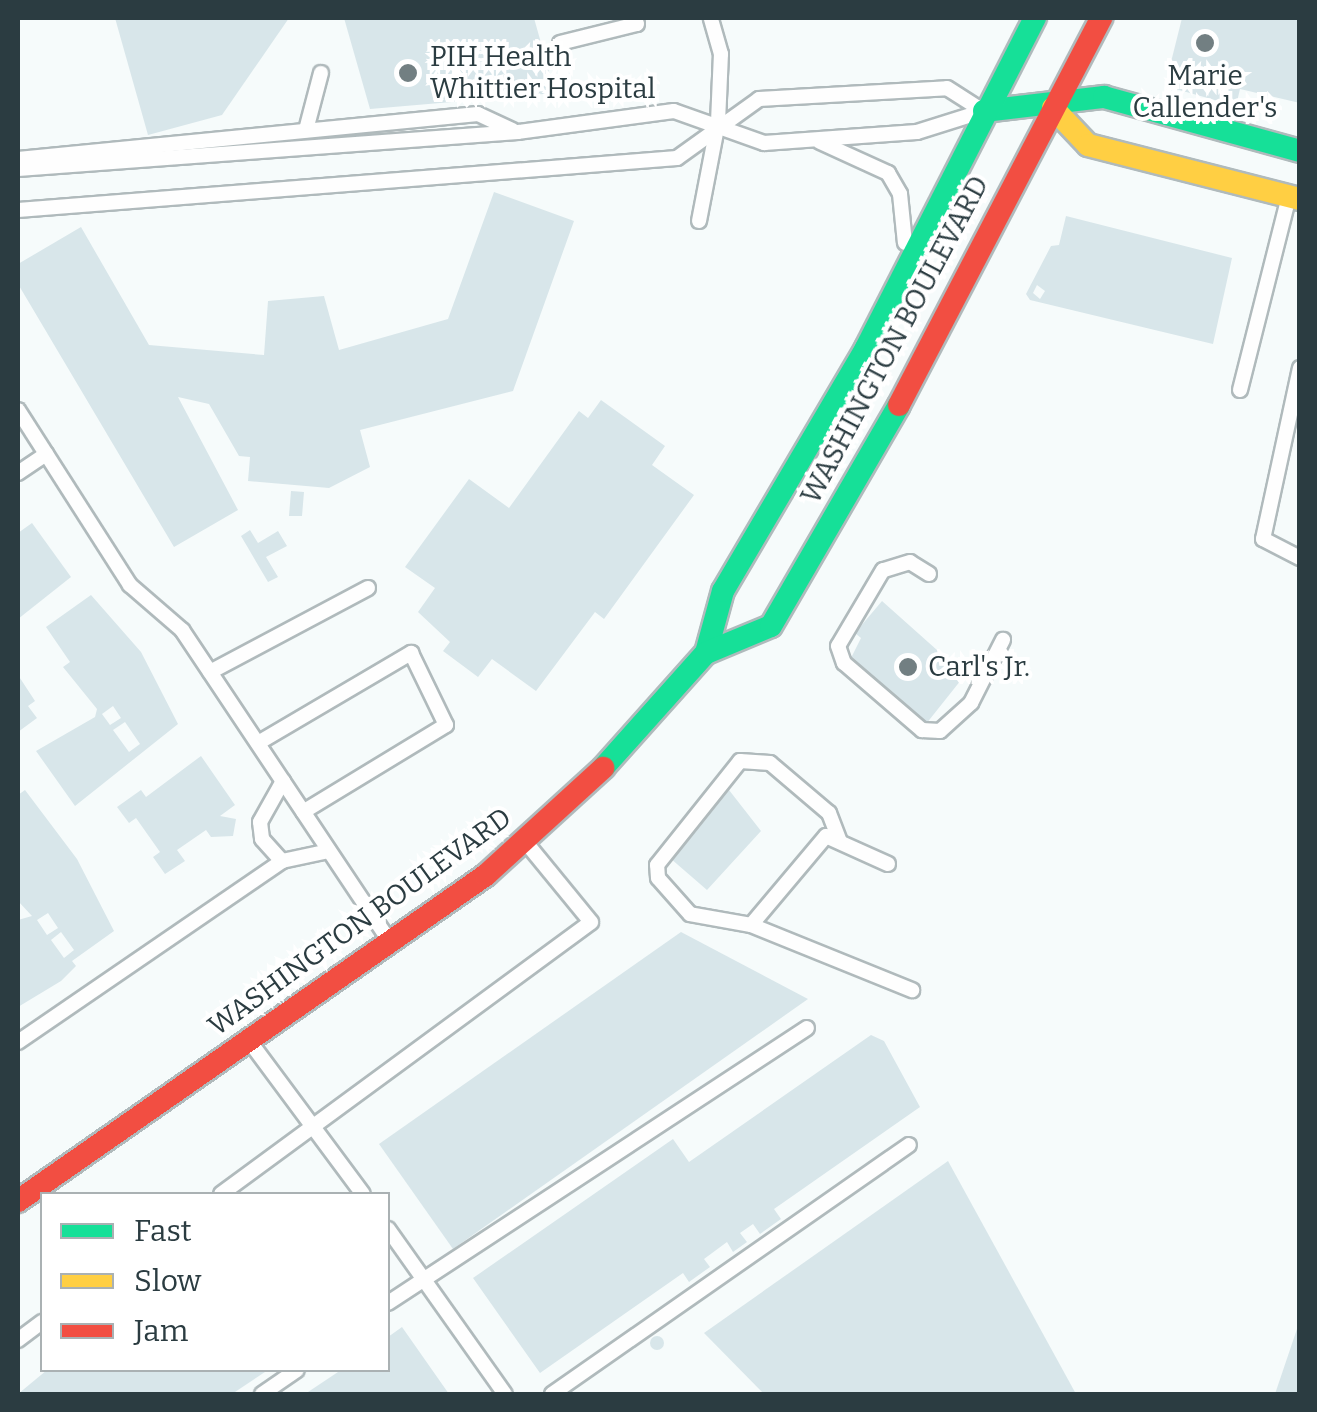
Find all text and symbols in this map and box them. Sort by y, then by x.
marker: Marie Callender's [1194,32,1216,54]
place label: PIH Health Whittier Hospital [430,40,656,106]
place label: Marie Callender's [1133,59,1277,125]
marker: PIH Health Whittier Hospital [395,60,421,86]
street label: WASHINGTON BOULEVARD [794,170,996,510]
place label: Carl's Jr. [928,650,1030,684]
marker: Carl's Jr. [897,656,919,678]
street label: WASHINGTON BOULEVARD [202,801,518,1043]
legend [40,1192,390,1372]
text: Fast [134,1213,192,1249]
text: Slow [134,1263,201,1299]
text: Jam [134,1313,188,1349]

